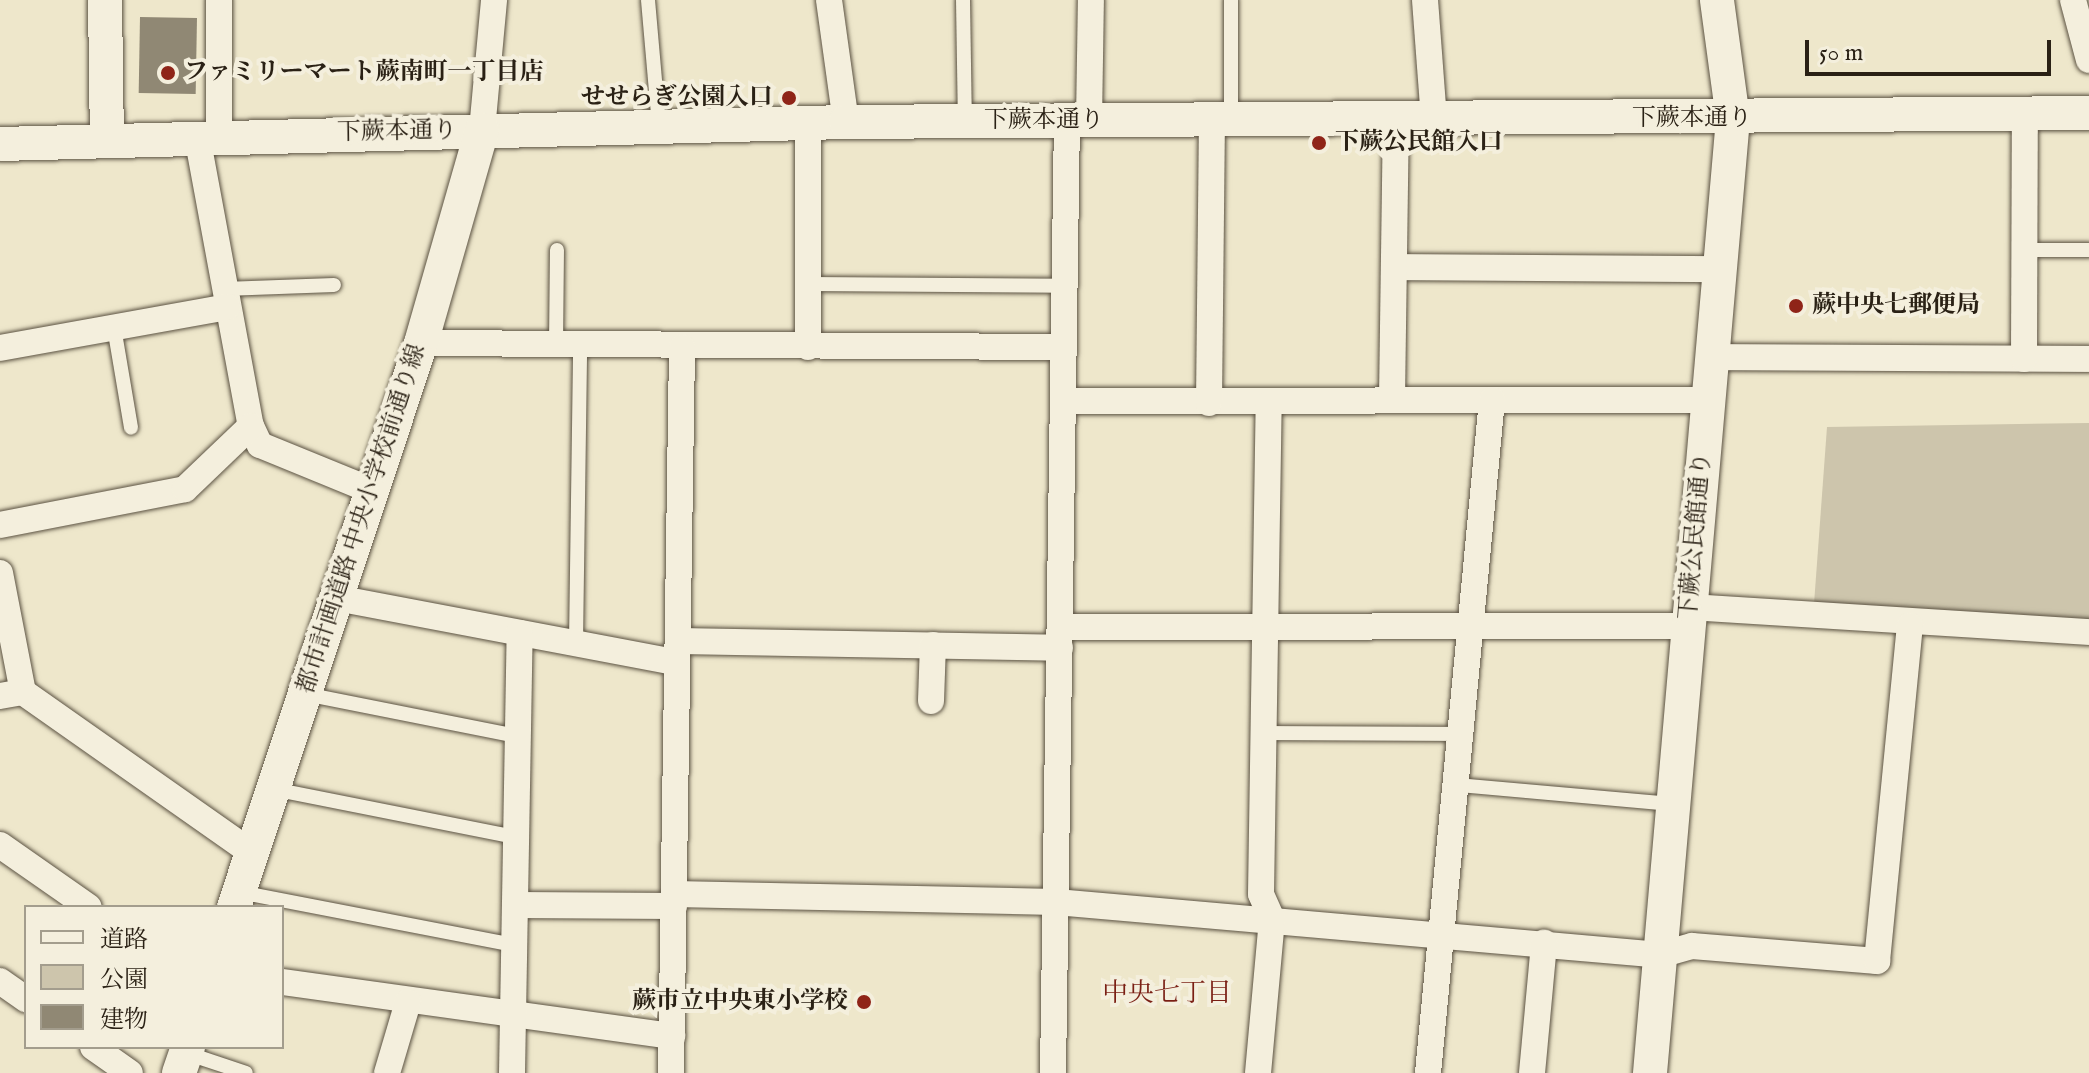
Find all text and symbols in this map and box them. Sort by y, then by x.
scale bar [1809,24,2055,74]
text: 50 m [1819,38,1863,69]
place label: ファミリーマート蕨南町一丁目店 [184,59,544,87]
marker: ファミリーマート蕨南町一丁目店 [159,64,177,82]
place label: せせらぎ公園入口 [581,84,773,112]
marker: せせらぎ公園入口 [780,89,798,107]
street label: 下蕨本通り [1632,105,1752,133]
street label: 下蕨本通り [984,107,1104,135]
street label: 下蕨本通り [337,117,457,147]
place label: 下蕨公民館入口 [1335,129,1503,157]
marker: 下蕨公民館入口 [1310,134,1328,152]
place label: 蕨中央七郵便局 [1812,292,1980,320]
marker: 蕨中央七郵便局 [1787,297,1805,315]
street label: 都市計画道路 中央小学校前通り線 [292,341,432,697]
street label: 下蕨公民館通り [1674,451,1718,621]
legend [24,905,284,1049]
text: 道路 [100,925,148,956]
text: 公園 [100,965,148,996]
district label: 中央七丁目 [1102,978,1232,1010]
place label: 蕨市立中央東小学校 [632,988,848,1016]
marker: 蕨市立中央東小学校 [855,993,873,1011]
text: 建物 [100,1005,148,1036]

